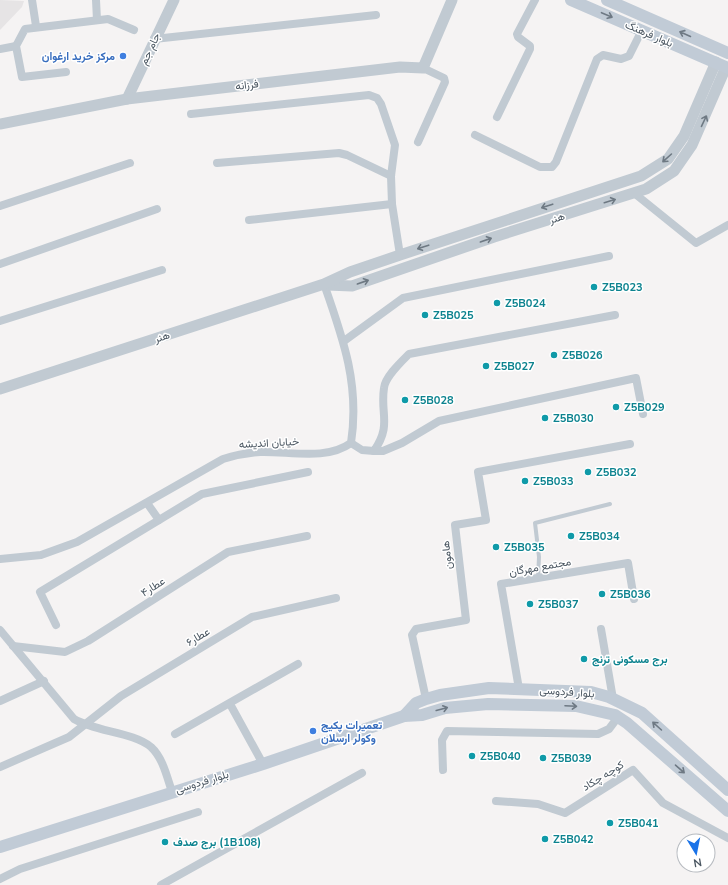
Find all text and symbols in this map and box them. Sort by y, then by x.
one-way arrow [600,12,612,19]
street label: بلوار فرهنگ [623,17,675,51]
street label: جام جم [136,30,164,68]
one-way arrow [680,30,692,37]
place label: مرکز خرید ارغوان [42,49,115,64]
marker: مرکز خرید ارغوان [118,51,128,61]
street label: فرزانه [234,76,260,94]
one-way arrow [701,115,708,127]
one-way arrow [661,154,672,163]
one-way arrow [603,197,616,204]
one-way arrow [540,203,553,210]
street label: هنر [546,208,567,228]
one-way arrow [479,236,491,244]
one-way arrow [417,244,430,251]
one-way arrow [356,278,368,286]
place label: Z5B023 [602,280,643,295]
marker: Z5B023 [589,282,599,292]
place label: Z5B024 [505,296,546,311]
marker: Z5B024 [492,298,502,308]
place label: Z5B025 [433,308,474,323]
marker: Z5B025 [420,310,430,320]
street label: هنر [151,327,172,347]
place label: Z5B026 [562,348,603,363]
marker: Z5B026 [549,350,559,360]
place label: Z5B027 [494,359,535,374]
marker: Z5B027 [481,361,491,371]
place label: Z5B028 [413,393,454,408]
marker: Z5B028 [400,395,410,405]
place label: Z5B029 [624,400,665,415]
marker: Z5B029 [611,402,621,412]
place label: Z5B030 [553,411,594,426]
marker: Z5B030 [540,413,550,423]
street label: خیابان اندیشه [238,434,300,452]
place label: Z5B032 [596,465,637,480]
marker: Z5B032 [583,467,593,477]
place label: Z5B033 [533,474,574,489]
marker: Z5B033 [520,476,530,486]
place label: Z5B034 [579,529,620,544]
marker: Z5B034 [566,531,576,541]
street label: هامون [438,540,456,570]
place label: Z5B035 [504,540,545,555]
marker: Z5B035 [491,542,501,552]
street label: مجتمع مهرگان [508,554,572,580]
street label: عطار۴ [138,574,168,600]
place label: Z5B036 [610,587,651,602]
marker: Z5B036 [597,589,607,599]
place label: Z5B037 [538,597,579,612]
marker: Z5B037 [525,599,535,609]
street label: عطار۶ [183,624,213,650]
place label: برج مسکونی ترنج [592,652,668,667]
marker: برج مسکونی ترنج [579,654,589,664]
street label: بلوار فردوسی [539,683,595,701]
one-way arrow [564,703,577,710]
one-way arrow [435,705,448,713]
place label: تعمیرات پکیج وکولر ارسلان [321,718,383,746]
one-way arrow [652,722,662,731]
marker: تعمیرات پکیج وکولر ارسلان [308,726,318,736]
place label: Z5B040 [480,749,521,764]
marker: Z5B040 [467,751,477,761]
place label: Z5B039 [551,751,592,766]
marker: Z5B039 [538,753,548,763]
street label: کوچه چکاد [579,757,627,795]
one-way arrow [675,765,686,774]
street label: بلوار فردوسی [173,767,231,797]
place label: Z5B041 [618,816,659,831]
marker: Z5B041 [605,818,615,828]
place label: Z5B042 [553,832,594,847]
north arrow [676,833,716,873]
marker: Z5B042 [540,834,550,844]
place label: برج صدف (1B108) [173,835,261,850]
marker: برج صدف (1B108) [160,837,170,847]
text: N [692,854,703,870]

